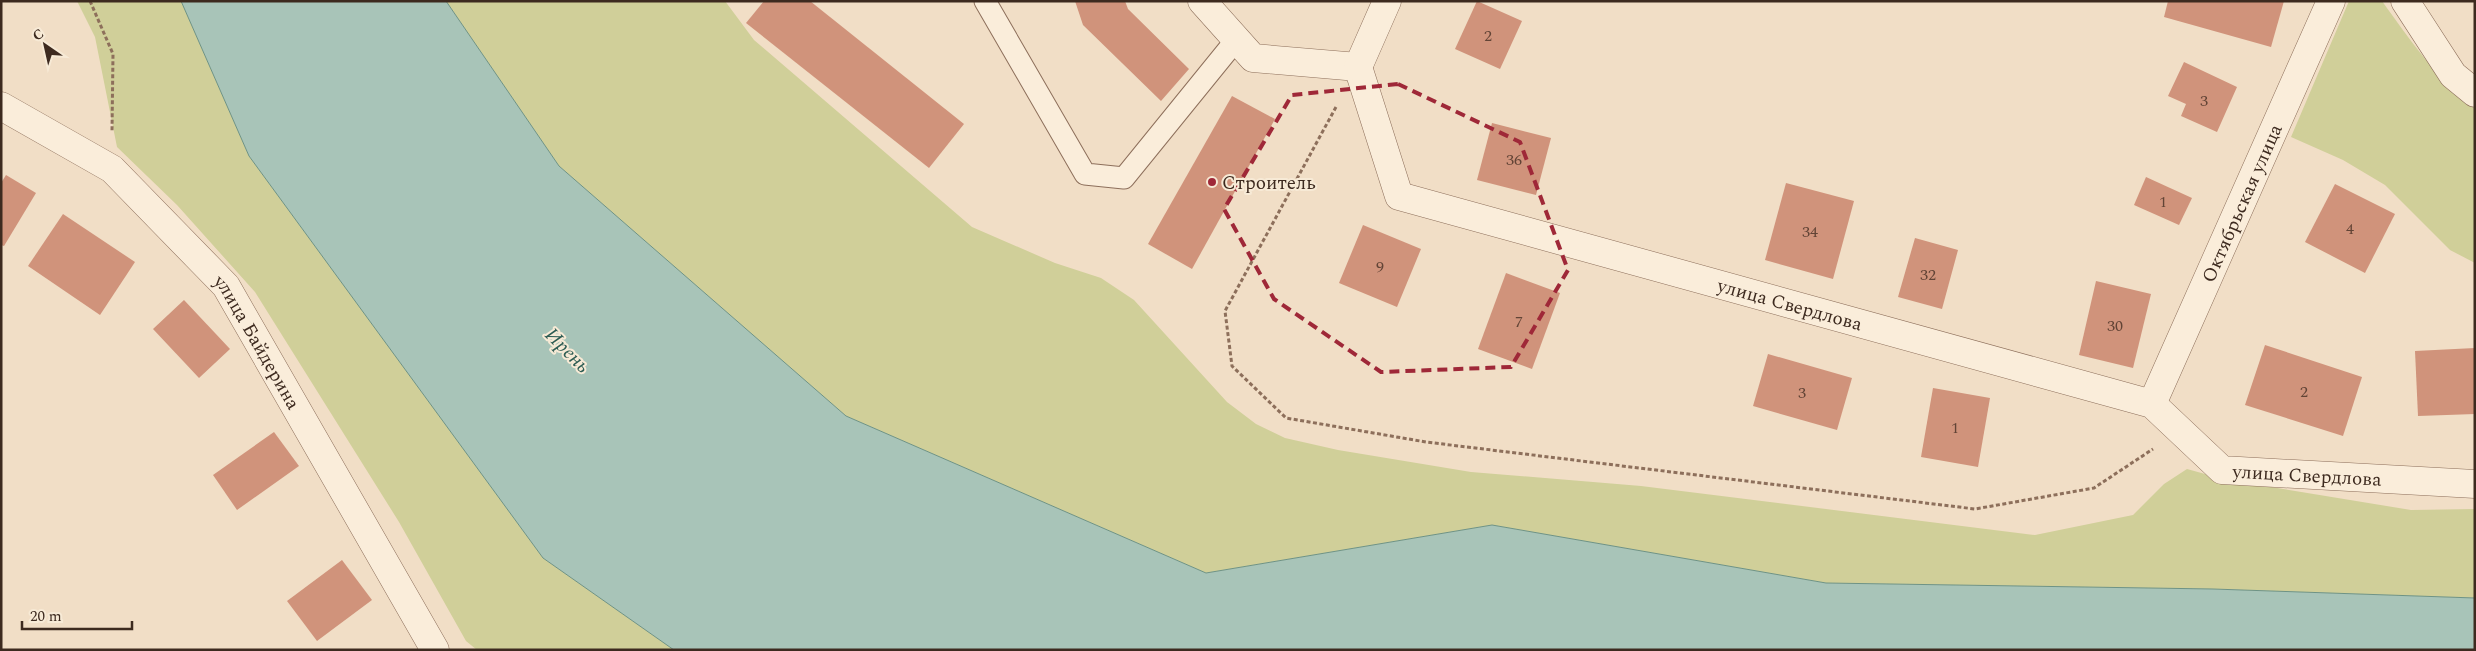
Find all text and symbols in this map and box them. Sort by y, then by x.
north arrow [20,20,70,70]
text: С [28,23,48,46]
house number: 2 [1484,24,1492,48]
house number: 3 [2200,89,2208,113]
street label: Октябрьская улица [2195,119,2291,288]
house number: 36 [1506,148,1522,172]
place label: Строитель [1222,169,1316,198]
marker: Строитель [1206,176,1218,188]
house number: 1 [2159,190,2167,214]
house number: 4 [2346,217,2354,241]
house number: 34 [1802,220,1818,244]
house number: 9 [1376,255,1384,279]
house number: 32 [1920,263,1936,287]
street label: улица Байдерина [206,268,307,416]
street label: улица Свердлова [1713,271,1866,340]
house number: 7 [1515,310,1523,334]
house number: 30 [2107,314,2123,338]
water label: Ирень [538,321,597,380]
house number: 2 [2300,380,2308,404]
house number: 3 [1798,381,1806,405]
house number: 1 [1951,416,1959,440]
street label: улица Свердлова [2231,458,2383,495]
scale bar [22,598,132,630]
text: 20 m [30,605,62,628]

